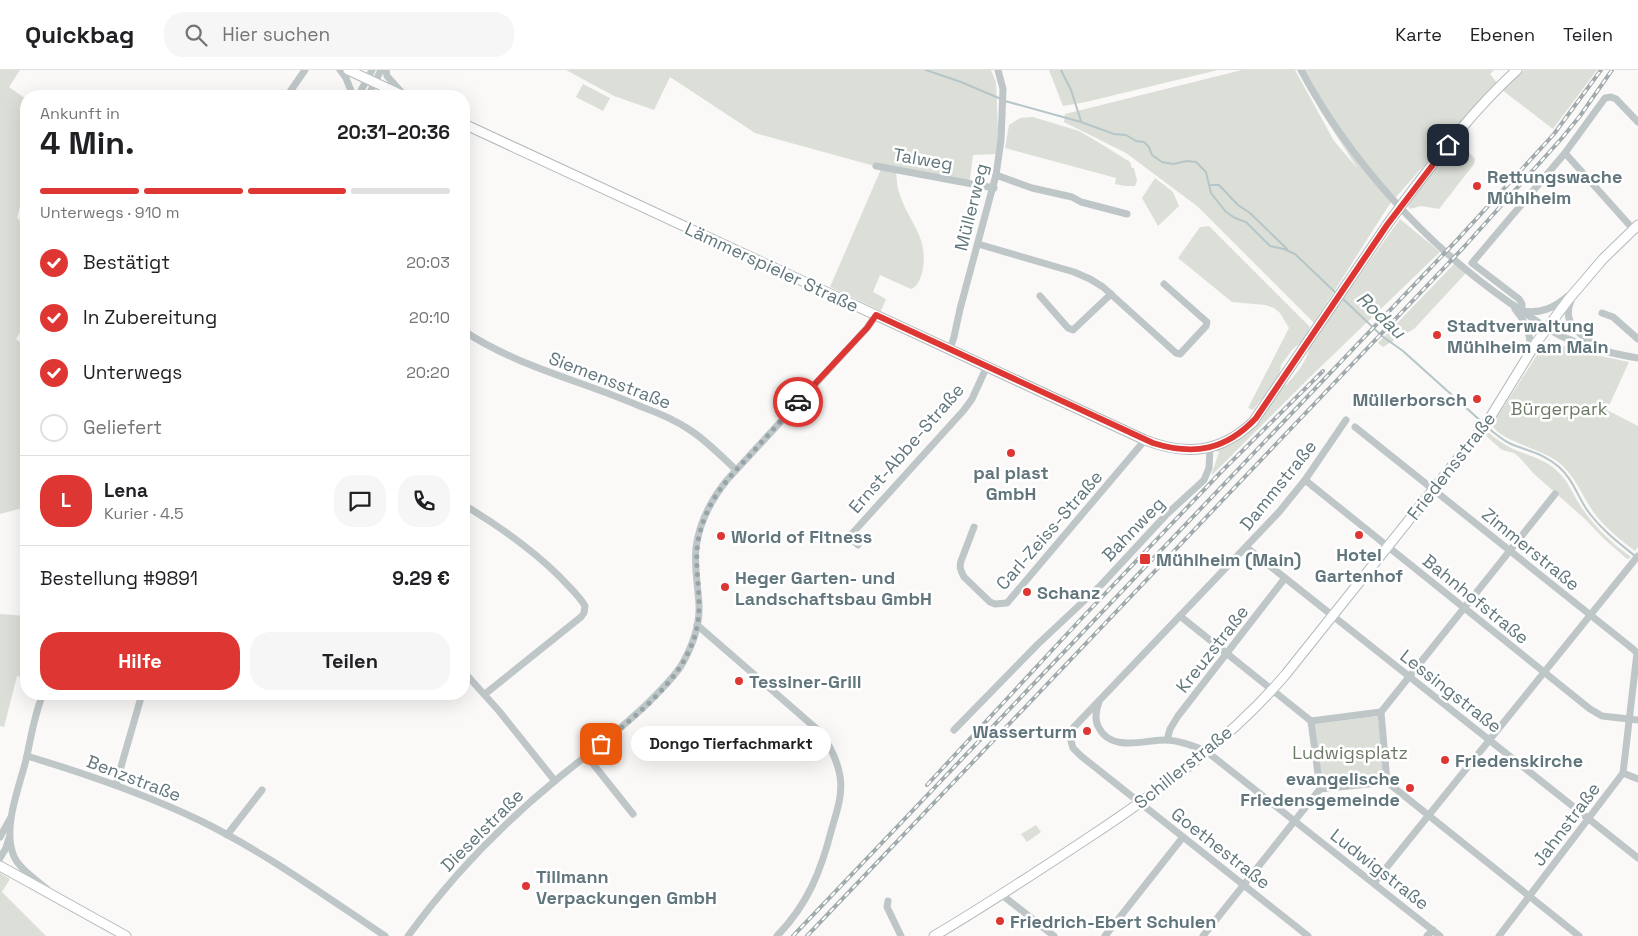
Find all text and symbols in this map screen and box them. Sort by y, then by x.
search box [164,12,514,57]
text: Quickbag [25,19,134,50]
icon: search [182,21,210,49]
text: Hier suchen [222,22,330,47]
text: Karte [1395,23,1442,46]
text: Ebenen [1470,23,1535,46]
text: Teilen [1563,23,1613,46]
text: Ankunft in [40,103,120,124]
text: 20:31–20:36 [337,120,450,145]
text: 4 Min. [40,123,134,163]
pin [1427,124,1469,166]
icon: home [1434,131,1462,159]
street label: Talweg [891,142,955,176]
street label: Müllerweg [949,161,993,253]
place label: Rettungswache Mühlheim [1487,165,1622,209]
marker: Rettungswache Mühlheim [1471,180,1483,192]
text: Unterwegs · 910 m [40,202,179,223]
street label: Lämmerspieler Straße [681,217,863,317]
icon: check [40,249,68,277]
text: Bestätigt [83,250,170,275]
text: 20:03 [406,252,450,273]
water label: Rodau [1351,286,1412,345]
icon: check [40,304,68,332]
text: In Zubereitung [83,305,217,330]
text: 20:10 [409,307,450,328]
place label: Stadtverwaltung Mühlheim am Main [1447,314,1609,358]
marker: Stadtverwaltung Mühlheim am Main [1431,329,1443,341]
street label: Siemensstraße [546,346,674,414]
icon: check [40,359,68,387]
text: Unterwegs [83,360,182,385]
text: 20:20 [406,362,450,383]
courier [773,377,823,427]
street label: Ernst-Abbe-Straße [843,378,969,518]
icon: car [784,388,812,416]
place label: Müllerborsch [1352,388,1467,411]
marker: Müllerborsch [1471,393,1483,405]
park label: Bürgerpark [1511,397,1608,420]
street label: Friedensstraße [1402,407,1500,525]
text: Geliefert [83,415,162,440]
street label: Dammstraße [1235,435,1321,535]
marker: pal plast GmbH [1005,447,1017,459]
place label: pal plast GmbH [973,461,1049,505]
street label: Carl-Zeiss-Straße [991,465,1107,595]
button: chat [334,475,386,527]
button: phone [398,475,450,527]
text: Lena [104,478,148,503]
text: L [61,488,71,513]
street label: Bahnweg [1097,492,1169,566]
text: Kurier · 4.5 [104,503,184,524]
street label: Zimmerstraße [1477,503,1585,595]
place label: World of Fitness [731,525,872,548]
marker: Hotel Gartenhof [1353,529,1365,541]
marker: World of Fitness [715,530,727,542]
place label: Hotel Gartenhof [1315,543,1403,587]
place label: Mühlheim (Main) [1156,548,1301,571]
street label: Bahnhofstraße [1418,549,1534,649]
marker: Mühlheim (Main) [1138,552,1152,566]
text: Bestellung #9891 [40,566,198,591]
text: 9.29 € [392,566,450,591]
place label: Heger Garten- und Landschaftsbau GmbH [735,566,932,610]
marker: Heger Garten- und Landschaftsbau GmbH [719,581,731,593]
place label: Schanz [1037,581,1100,604]
marker: Schanz [1021,586,1033,598]
street label: Kreuzstraße [1171,601,1253,697]
button: Hilfe [40,632,240,690]
button: Teilen [250,632,450,690]
street label: Lessingstraße [1396,644,1506,738]
place label: Tessiner-Grill [749,670,862,693]
marker: Tessiner-Grill [733,675,745,687]
place label: Wasserturm [972,720,1077,743]
street label: Schillerstraße [1129,720,1237,814]
pin [580,723,622,765]
marker: Wasserturm [1081,725,1093,737]
callout: Dongo Tierfachmarkt [631,726,831,762]
icon: bag [587,730,615,758]
text: Dongo Tierfachmarkt [649,733,813,754]
park label: Ludwigsplatz [1292,741,1408,764]
street label: Benzstraße [84,749,184,807]
place label: Friedenskirche [1455,749,1583,772]
marker: Friedenskirche [1439,754,1451,766]
place label: evangelische Friedensgemeinde [1240,767,1400,811]
street label: Jahnstraße [1527,778,1605,870]
marker: evangelische Friedensgemeinde [1404,782,1416,794]
street label: Dieselstraße [436,784,528,876]
street label: Goethestraße [1167,802,1275,894]
street label: Ludwigstraße [1326,823,1434,915]
place label: Tillmann Verpackungen GmbH [536,865,717,909]
marker: Tillmann Verpackungen GmbH [520,880,532,892]
place label: Friedrich-Ebert Schulen [1010,910,1216,933]
marker: Friedrich-Ebert Schulen [994,915,1006,927]

